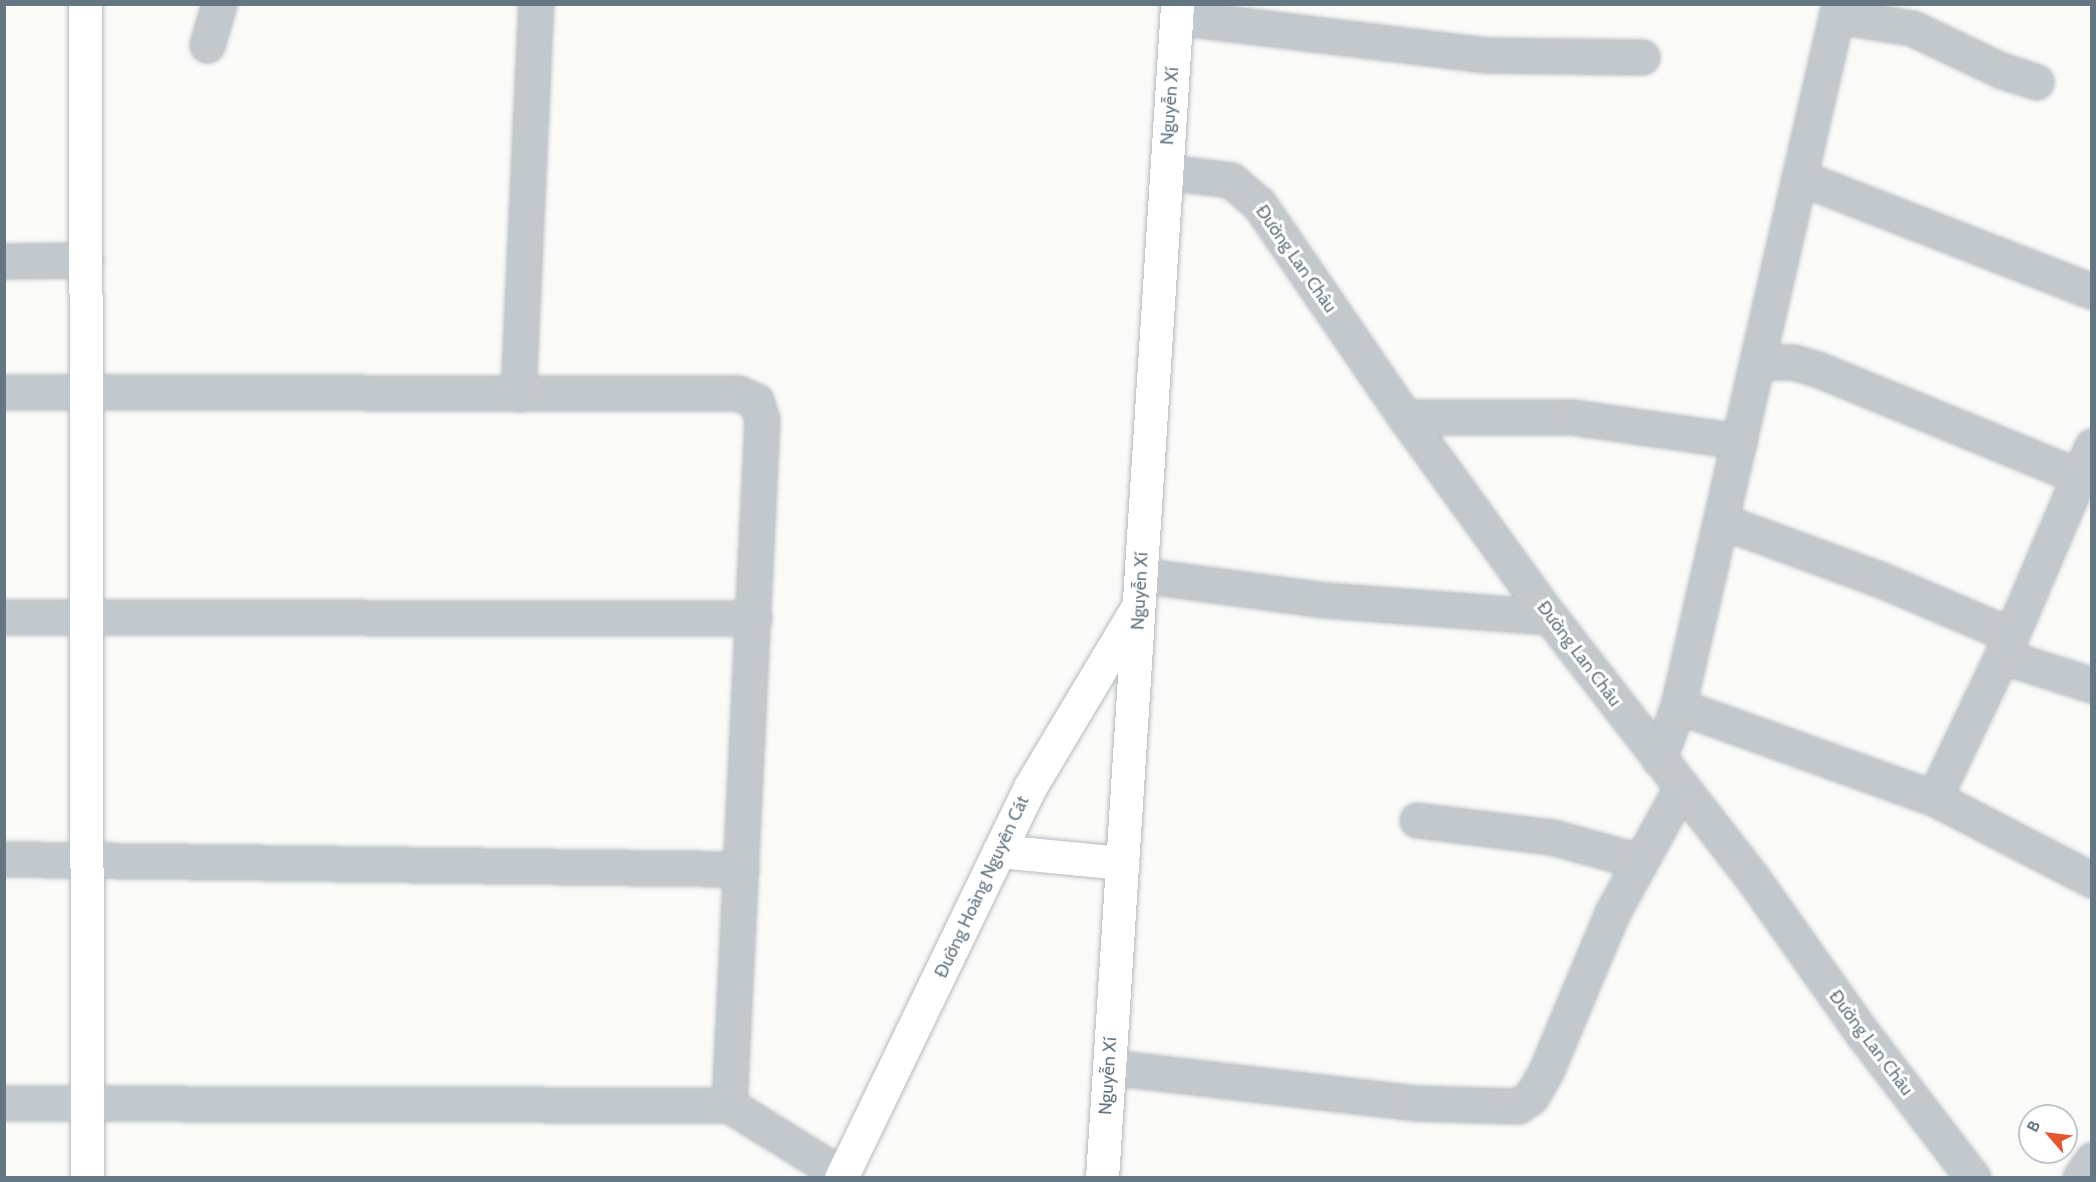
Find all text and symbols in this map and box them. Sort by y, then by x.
street label: Nguyễn Xí [1157,66,1183,146]
street label: Đường Lan Châu [1251,201,1341,317]
street label: Nguyễn Xí [1127,552,1153,630]
street label: Đường Lan Châu [1532,597,1626,711]
street label: Đường Hoàng Nguyên Cát [930,793,1034,981]
street label: Đường Lan Châu [1824,986,1918,1100]
street label: Nguyễn Xí [1095,1036,1121,1116]
north arrow [2018,1104,2078,1164]
text: B [2023,1117,2044,1135]

